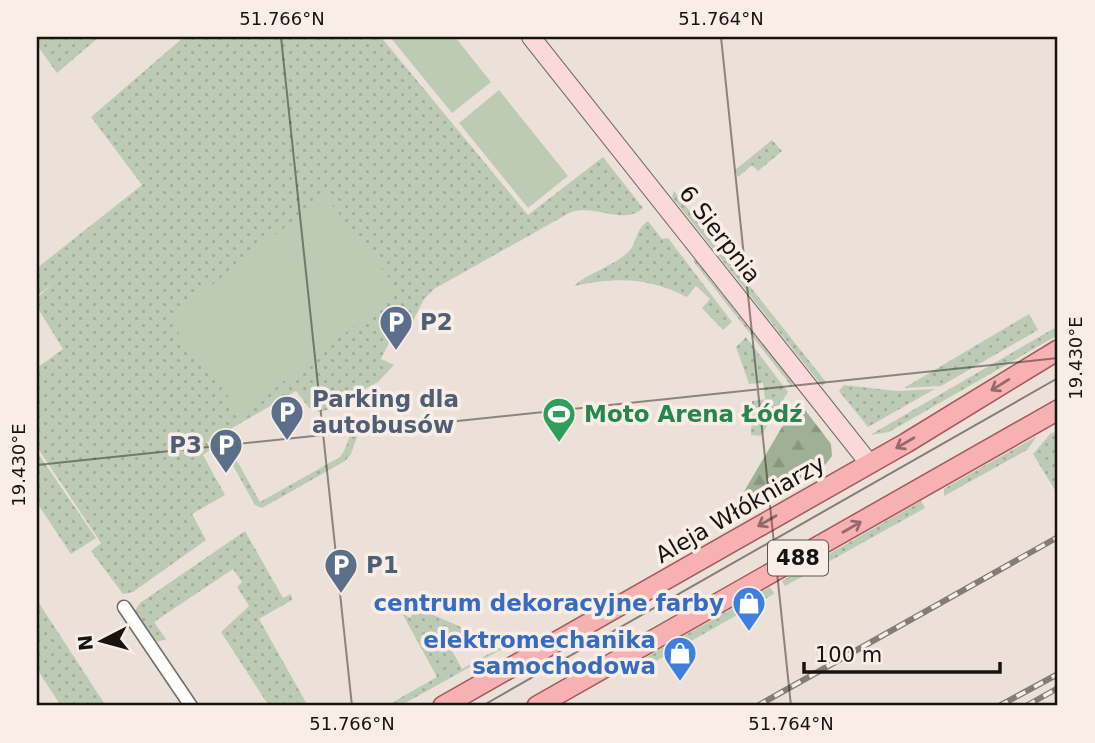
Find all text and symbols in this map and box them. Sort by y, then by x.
text: 51.766°N [239,8,325,29]
text: 51.764°N [678,8,764,29]
street label: 6 Sierpnia [674,180,766,288]
parking icon: P2 [377,303,415,352]
place label: P2 [420,309,453,335]
text: 19.430°E [1065,316,1086,400]
one-way arrow [991,379,1011,393]
place label: Parking dla autobusów [312,386,459,438]
parking icon: Parking dla autobusów [268,393,306,442]
sports icon: Moto Arena Łódź [540,395,578,444]
place label: Moto Arena Łódź [584,401,803,427]
text: 19.430°E [8,423,29,507]
parking icon: P3 [207,426,245,475]
place label: P3 [169,432,202,458]
one-way arrow [895,437,916,450]
street label: Aleja Włókniarzy [651,450,829,568]
one-way arrow [758,514,778,528]
one-way arrow [842,520,862,534]
road number: 488 [768,540,828,576]
parking icon: P1 [322,546,360,595]
place label: P1 [366,552,399,578]
shop icon: centrum dekoracyjne farby [730,584,768,633]
place label: centrum dekoracyjne farby [373,590,724,616]
north arrow [66,606,136,676]
place label: elektromechanika samochodowa [423,627,656,679]
scale bar [804,631,1000,675]
text: N [73,634,97,652]
shop icon: elektromechanika samochodowa [661,634,699,683]
text: 100 m [815,643,882,667]
text: 51.766°N [309,713,395,734]
text: 51.764°N [748,713,834,734]

